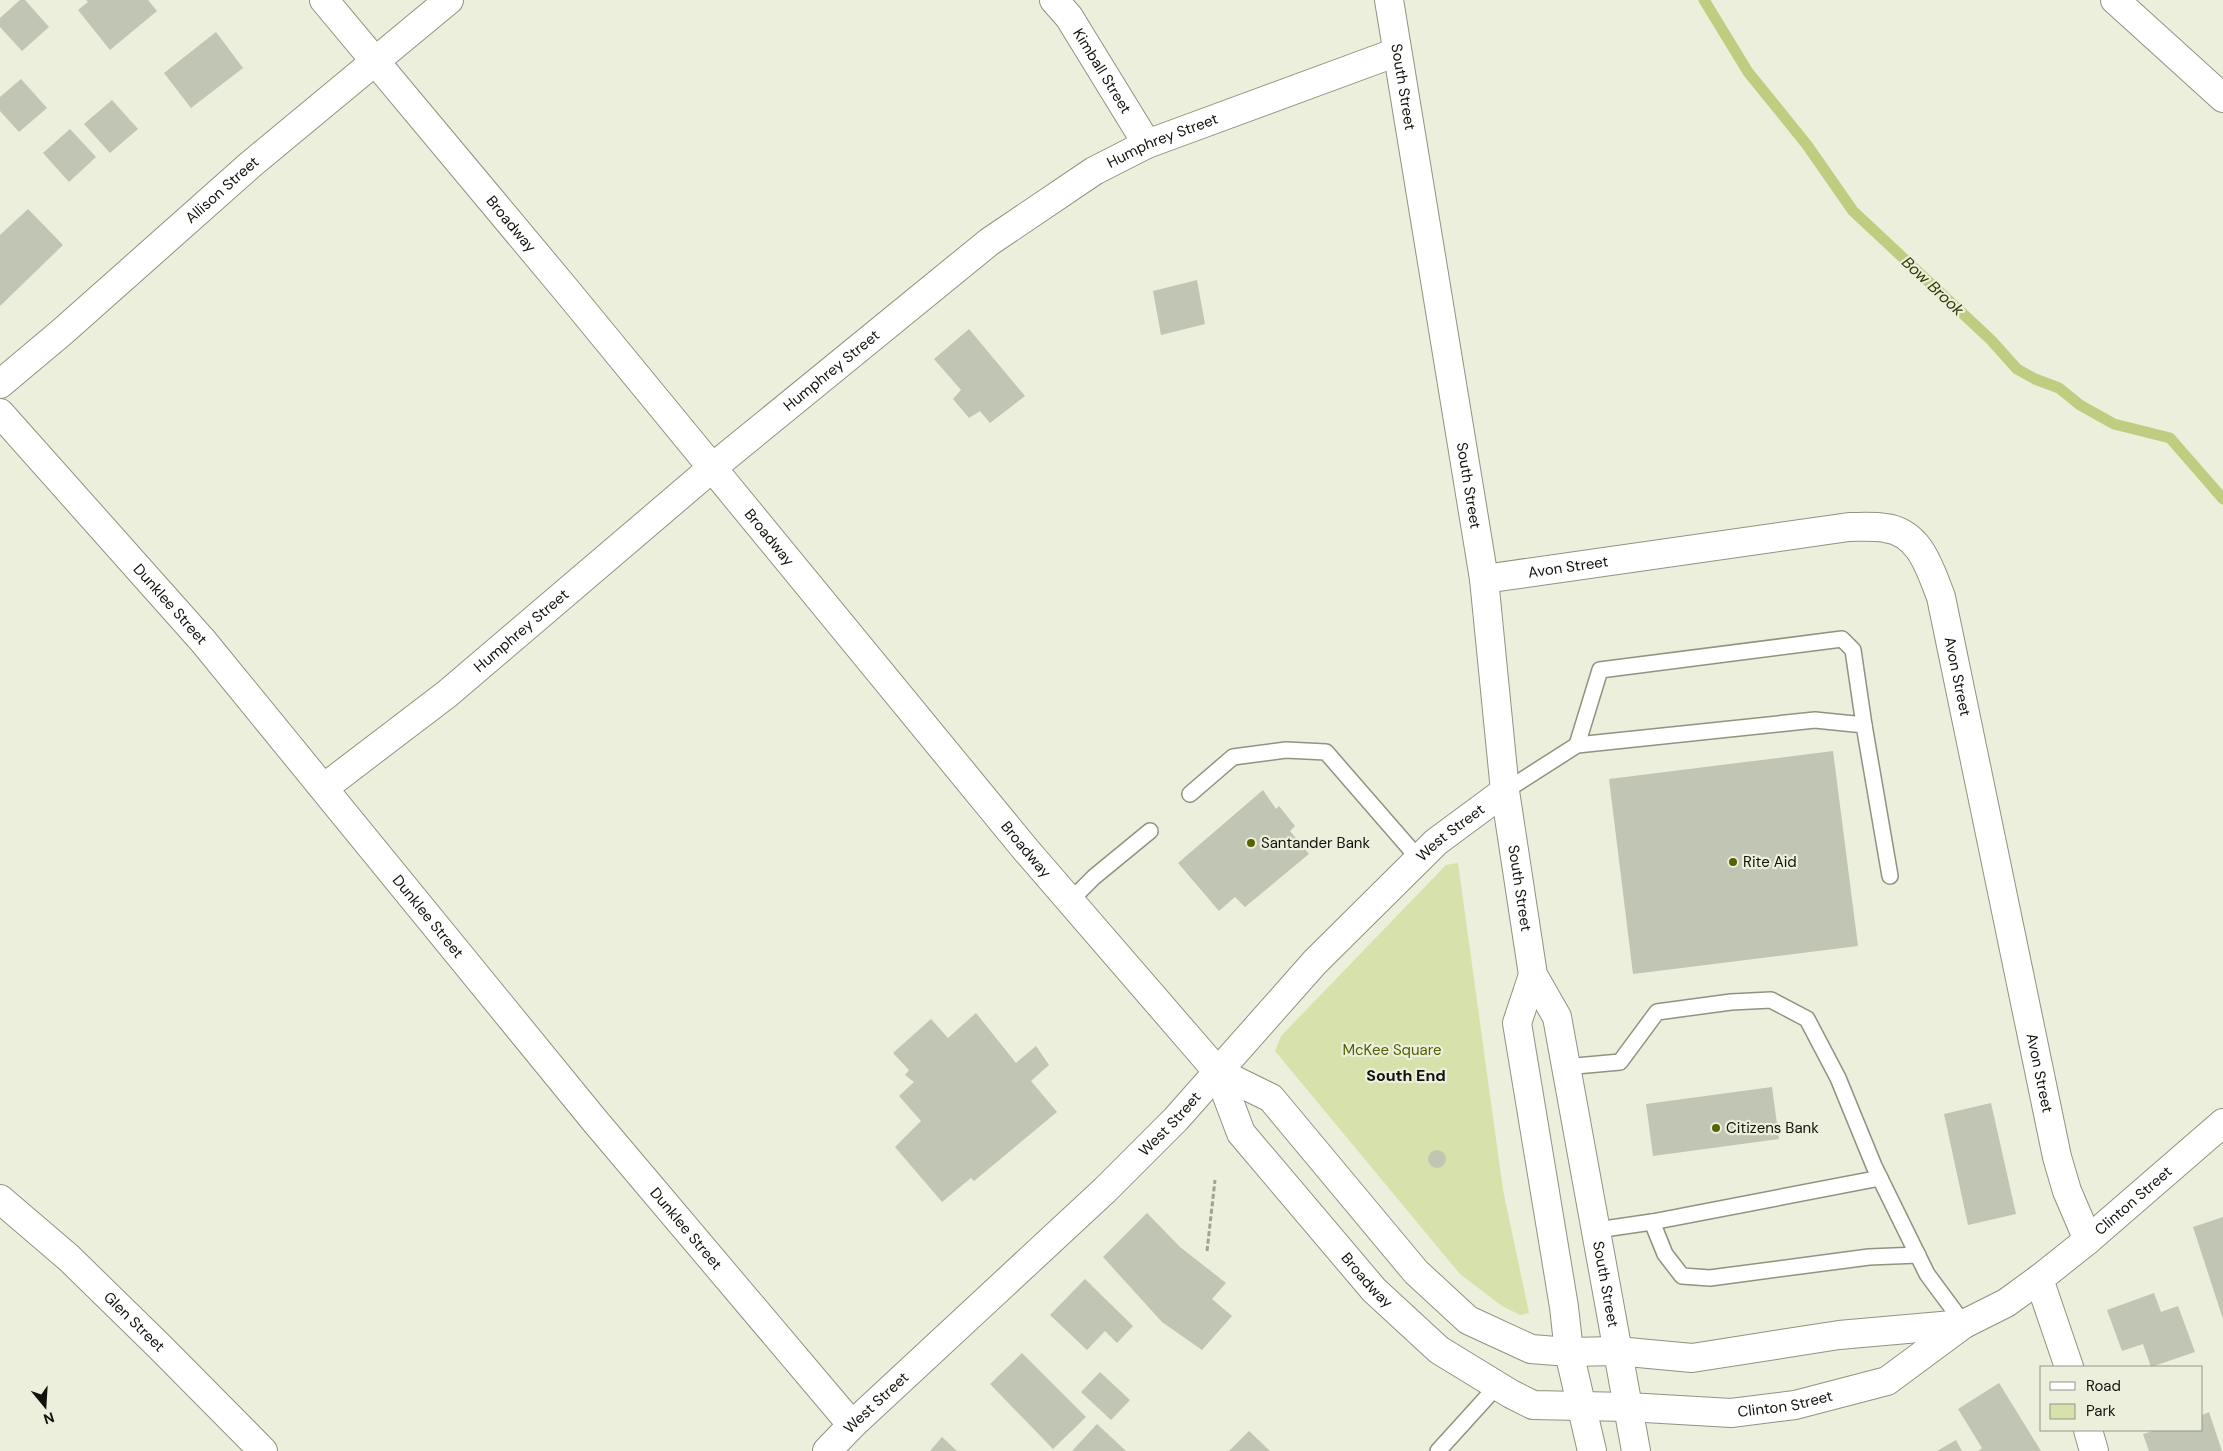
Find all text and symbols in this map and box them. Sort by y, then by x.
street label: Kimball Street [1068,25,1136,117]
street label: South Street [1386,42,1420,132]
street label: Humphrey Street [1103,109,1221,173]
street label: Allison Street [181,152,263,228]
street label: Broadway [482,192,541,257]
water label: Bow Brook [1897,252,1969,321]
street label: Humphrey Street [779,325,884,416]
street label: South Street [1452,441,1486,530]
street label: Broadway [740,505,799,571]
street label: Avon Street [1527,551,1610,583]
street label: Dunklee Street [129,559,212,649]
street label: Humphrey Street [470,585,573,677]
street label: Avon Street [1939,635,1975,718]
street label: West Street [1412,799,1489,866]
street label: Broadway [996,817,1056,883]
place label: Santander Bank [1261,833,1370,853]
marker: Santander Bank [1245,837,1257,849]
street label: South Street [1503,843,1536,933]
place label: Rite Aid [1743,852,1797,872]
marker: Rite Aid [1727,856,1739,868]
street label: Dunklee Street [388,871,468,962]
street label: Avon Street [2022,1031,2058,1115]
park label: McKee Square [1342,1040,1442,1060]
district label: South End [1366,1065,1446,1086]
street label: West Street [1134,1087,1206,1161]
place label: Citizens Bank [1726,1118,1819,1138]
marker: Citizens Bank [1710,1122,1722,1134]
street label: Clinton Street [2091,1162,2176,1240]
street label: Dunklee Street [645,1183,727,1274]
street label: South Street [1588,1240,1623,1329]
street label: Broadway [1337,1248,1398,1313]
street label: Glen Street [99,1287,169,1356]
legend [2040,1366,2203,1431]
street label: West Street [839,1367,913,1438]
text: Road [2086,1376,2121,1396]
north arrow [20,1381,70,1431]
street label: Clinton Street [1736,1386,1835,1422]
text: Park [2086,1401,2116,1421]
text: N [41,1408,57,1429]

